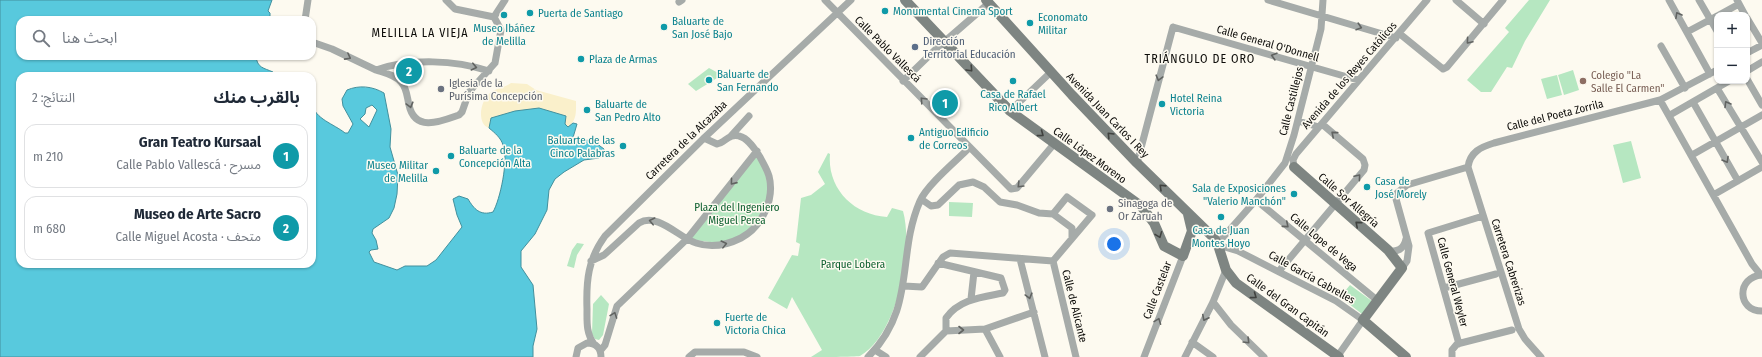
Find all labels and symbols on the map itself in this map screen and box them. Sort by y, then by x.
place label: Monumental Cinema Sport [893,5,1013,18]
marker: Monumental Cinema Sport [880,6,890,16]
place label: Puerta de Santiago [538,7,623,20]
marker: Puerta de Santiago [525,8,535,18]
marker: Museo Ibáñez de Melilla [499,10,509,20]
place label: Economato Militar [1038,11,1088,37]
one-way arrow [1675,12,1682,19]
street label: Calle Pablo Vallescá [852,13,924,85]
place label: Baluarte de San José Bajo [672,15,733,41]
marker: Economato Militar [1025,18,1035,28]
street label: Avenida de los Reyes Católicos [1299,19,1400,132]
place label: Museo Ibáñez de Melilla [473,22,535,48]
marker: Baluarte de San José Bajo [659,22,669,32]
one-way arrow [1356,22,1363,30]
street label: Calle General O'Donnell [1215,23,1321,64]
district label: MELILLA LA VIEJA [371,26,469,40]
place label: Dirección Territorial Educación [923,35,1016,61]
one-way arrow [1467,36,1474,43]
marker: Dirección Territorial Educación [910,42,920,52]
district label: TRIÁNGULO DE ORO [1145,51,1255,66]
one-way arrow [1271,52,1278,61]
one-way arrow [344,53,351,60]
place label: Plaza de Armas [589,53,657,66]
marker: Plaza de Armas [576,54,586,64]
pin: 2 [396,56,422,86]
one-way arrow [471,62,477,70]
one-way arrow [965,64,973,72]
street label: Calle Castillejos [1277,65,1306,137]
place label: Baluarte de San Fernando [717,68,779,94]
place label: Colegio "La Salle El Carmen" [1591,69,1665,95]
street label: Avenida Juan Carlos I Rey [1064,70,1152,161]
marker: Baluarte de San Fernando [704,75,714,85]
one-way arrow [1155,75,1164,82]
marker: Casa de Rafael Rico Albert [1008,76,1018,86]
marker: Colegio "La Salle El Carmen" [1578,76,1588,86]
place label: Iglesia de la Purísima Concepción [449,77,543,103]
marker: Iglesia de la Purísima Concepción [436,84,446,94]
pin: 1 [932,88,958,118]
place label: Casa de Rafael Rico Albert [980,88,1046,114]
place label: Hotel Reina Victoria [1170,92,1222,118]
one-way arrow [921,97,928,104]
street label: Calle del Poeta Zorrila [1506,97,1605,134]
place label: Baluarte de San Pedro Alto [595,98,661,124]
street label: Carretera de la Alcazaba [643,98,730,183]
marker: Hotel Reina Victoria [1157,99,1167,109]
one-way arrow [1724,101,1732,108]
one-way arrow [405,102,413,108]
marker: Baluarte de San Pedro Alto [582,105,592,115]
street label: Calle López Moreno [1051,125,1129,186]
place label: Antiguo Edificio de Correos [919,126,989,152]
one-way arrow [1037,130,1044,137]
one-way arrow [1107,132,1115,140]
one-way arrow [1331,132,1339,139]
marker: Antiguo Edificio de Correos [906,133,916,143]
place label: Baluarte de las Cinco Palabras [548,134,615,160]
marker: Baluarte de las Cinco Palabras [618,141,628,151]
place label: Baluarte de la Concepción Alta [459,144,531,170]
marker: Baluarte de la Concepción Alta [446,151,456,161]
one-way arrow [1722,156,1729,163]
place label: Museo Militar de Melilla [367,159,428,185]
marker: Museo Militar de Melilla [431,166,441,176]
street label: Calle Sor Allegría [1316,170,1382,230]
one-way arrow [1353,174,1360,182]
place label: Casa de José Morely [1375,175,1427,201]
one-way arrow [730,177,737,184]
one-way arrow [1017,180,1025,188]
place label: Sala de Exposiciones "Valerio Manchón" [1192,182,1286,208]
marker: Casa de José Morely [1362,182,1372,192]
one-way arrow [1159,184,1167,192]
marker: Sala de Exposiciones "Valerio Manchón" [1289,189,1299,199]
place label: Sinagoga de Or Zaruah [1118,197,1172,223]
park label: Plaza del Ingeniero Miguel Perea [694,201,780,227]
marker: Sinagoga de Or Zaruah [1105,204,1115,214]
street label: Calle Lope de Vega [1287,210,1360,274]
marker: Casa de Juan Montes Hoyo [1216,212,1226,222]
street label: Carretera Cabrerizas [1488,217,1529,307]
one-way arrow [649,218,656,226]
one-way arrow [1281,221,1289,228]
one-way arrow [1356,222,1363,229]
place label: Casa de Juan Montes Hoyo [1192,224,1251,250]
one-way arrow [1155,232,1163,239]
your location [1104,234,1124,254]
street label: Calle General Weyler [1434,236,1471,329]
one-way arrow [721,240,728,248]
street label: Calle García Cabrelles [1266,248,1357,307]
park label: Parque Lobera [821,258,885,271]
street label: Calle Castelar [1140,259,1175,321]
street label: Calle de Alicante [1059,268,1090,344]
street label: Calle del Gran Capitán [1244,271,1332,340]
one-way arrow [1250,291,1257,299]
one-way arrow [1025,293,1033,300]
one-way arrow [609,311,617,318]
place label: Fuerte de Victoria Chica [725,311,786,337]
one-way arrow [1202,314,1210,322]
one-way arrow [1153,317,1161,324]
marker: Fuerte de Victoria Chica [712,318,722,328]
one-way arrow [958,326,964,334]
one-way arrow [1242,336,1250,344]

